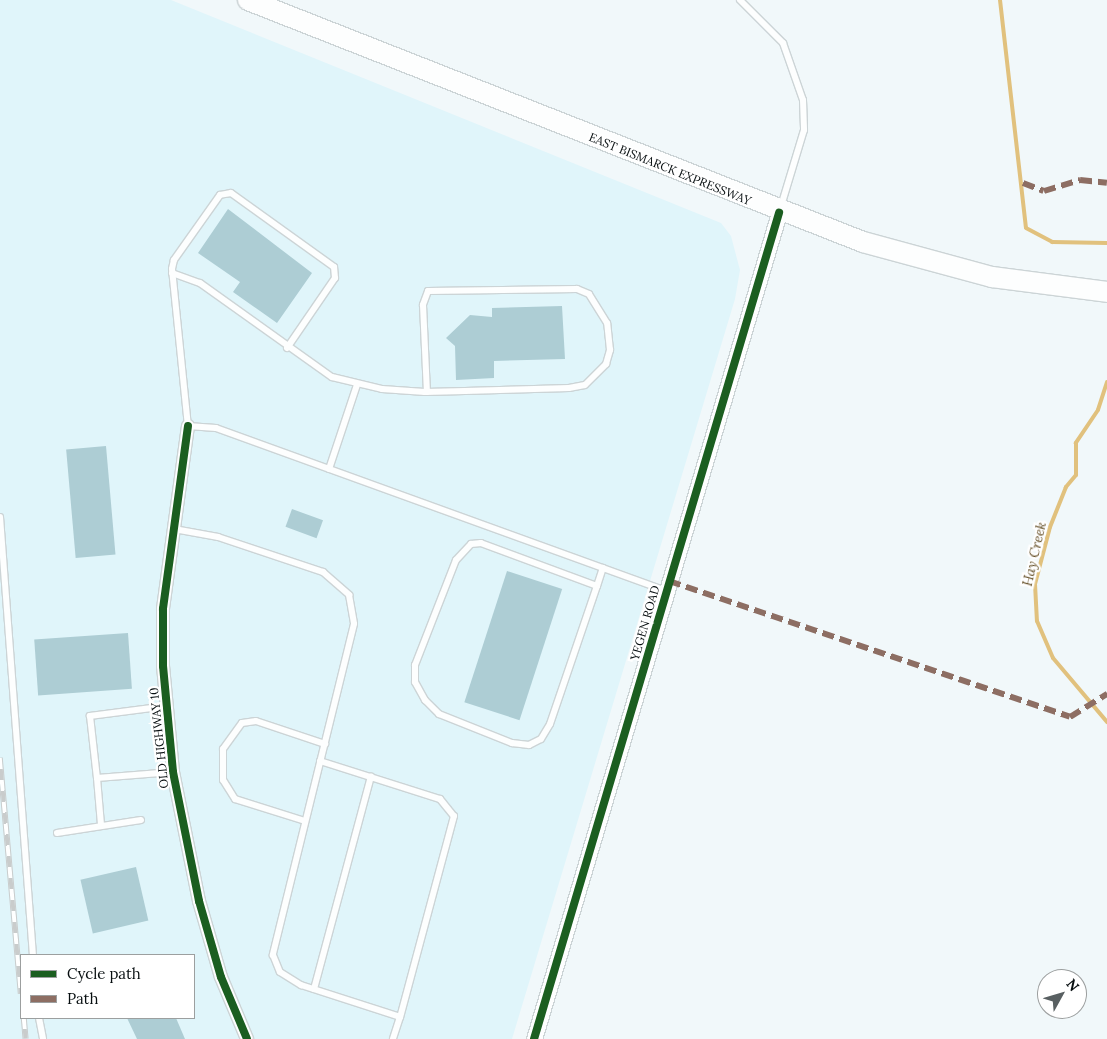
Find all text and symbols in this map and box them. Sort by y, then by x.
street label: EAST BISMARCK EXPRESSWAY [587,130,753,208]
water label: Hay Creek [1018,520,1050,588]
street label: YEGEN ROAD [627,584,663,662]
street label: OLD HIGHWAY 10 [147,687,171,789]
legend [20,954,195,1019]
text: Cycle path [67,964,141,983]
north arrow [1037,969,1087,1019]
text: N [1062,975,1083,995]
text: Path [67,989,98,1008]

